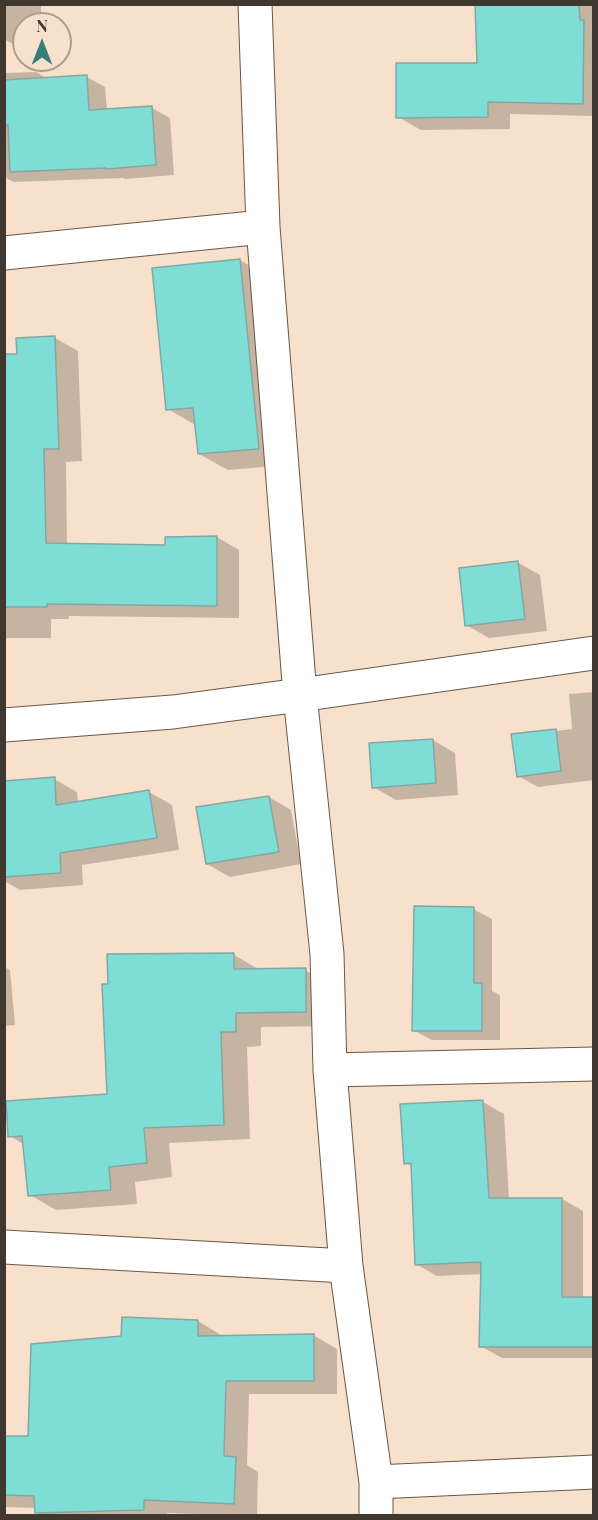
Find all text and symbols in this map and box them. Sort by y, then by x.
north arrow [12,12,72,72]
text: N [36,15,48,36]

